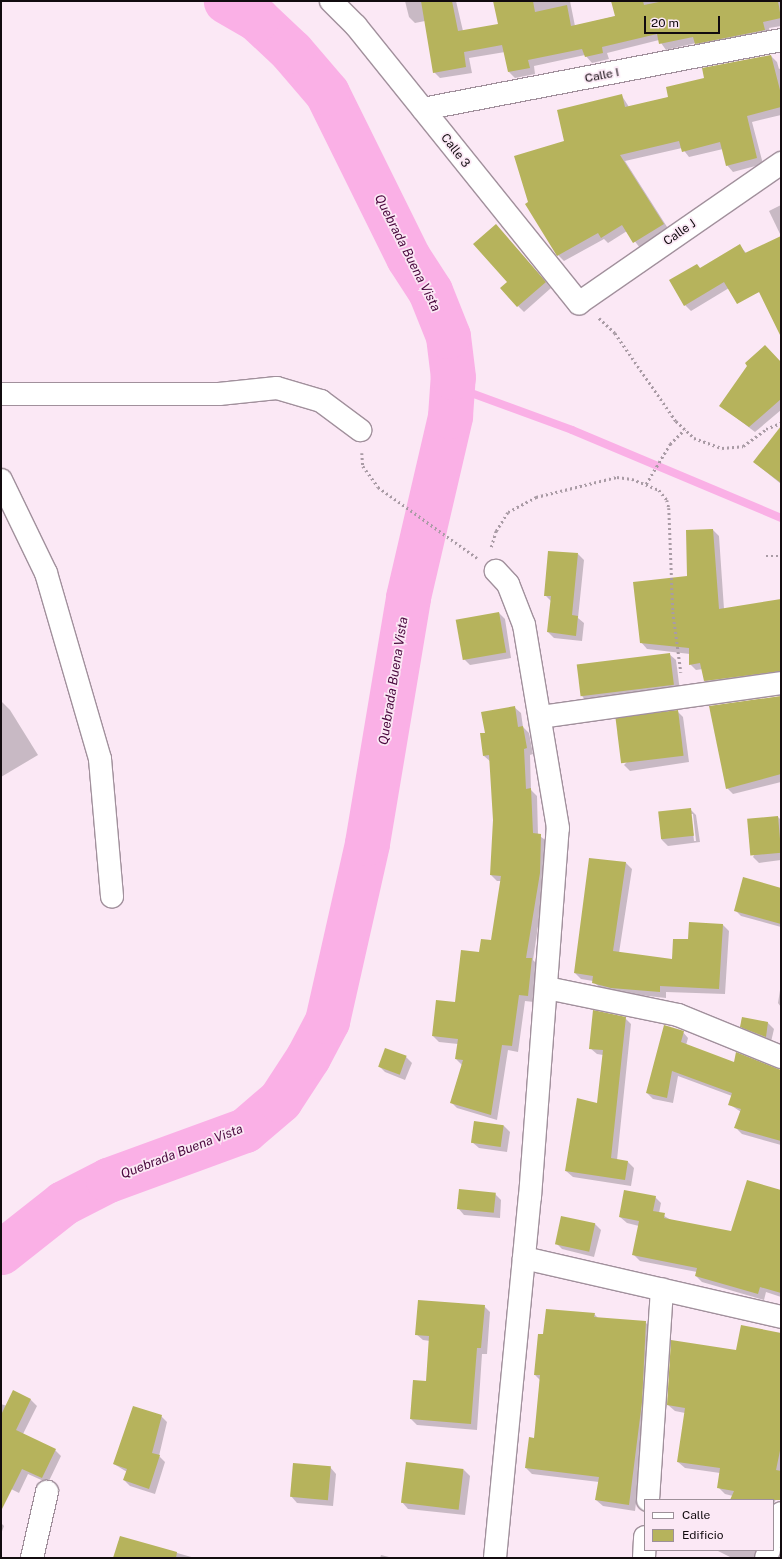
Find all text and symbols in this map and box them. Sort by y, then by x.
scale bar [646,8,722,34]
text: 20 m [651,16,679,30]
street label: Calle I [584,66,620,86]
street label: Calle 3 [437,131,473,171]
water label: Quebrada Buena Vista [371,192,443,314]
street label: Calle J [661,217,699,249]
water label: Quebrada Buena Vista [376,616,412,746]
water label: Quebrada Buena Vista [119,1121,245,1183]
legend [644,1499,774,1551]
text: Calle [682,1508,710,1522]
text: Edificio [682,1528,724,1542]

